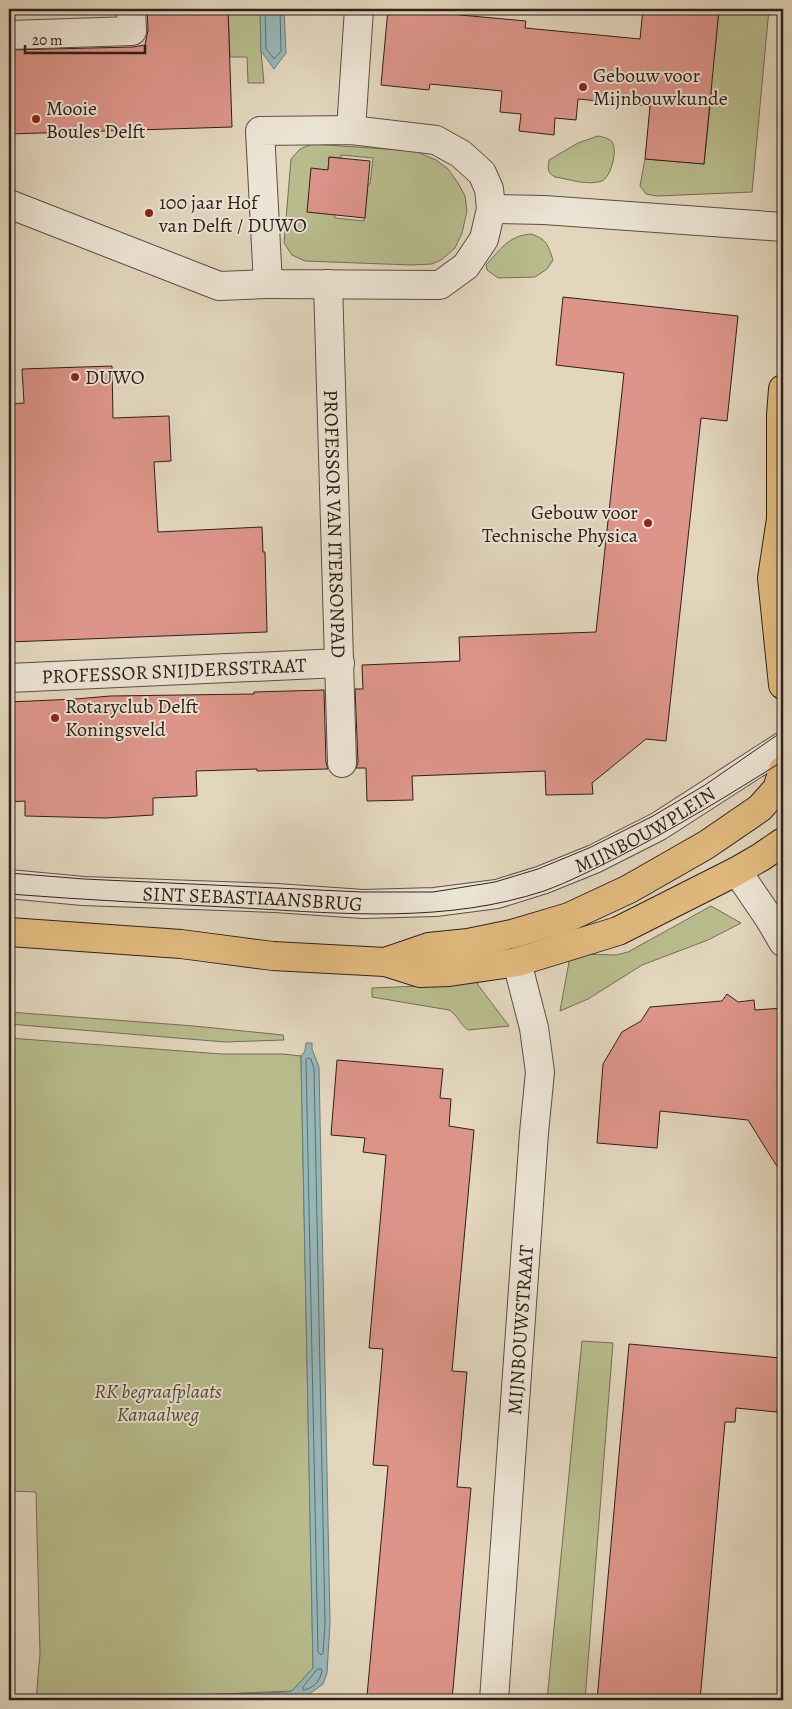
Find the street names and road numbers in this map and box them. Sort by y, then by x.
street label: PROFESSOR VAN ITERSONPAD [317,389,352,659]
street label: PROFESSOR SNIJDERSSTRAAT [41,652,307,691]
street label: MIJNBOUWPLEIN [571,780,721,879]
street label: SINT SEBASTIAANSBRUG [142,880,363,918]
street label: MIJNBOUWSTRAAT [501,1244,540,1416]

